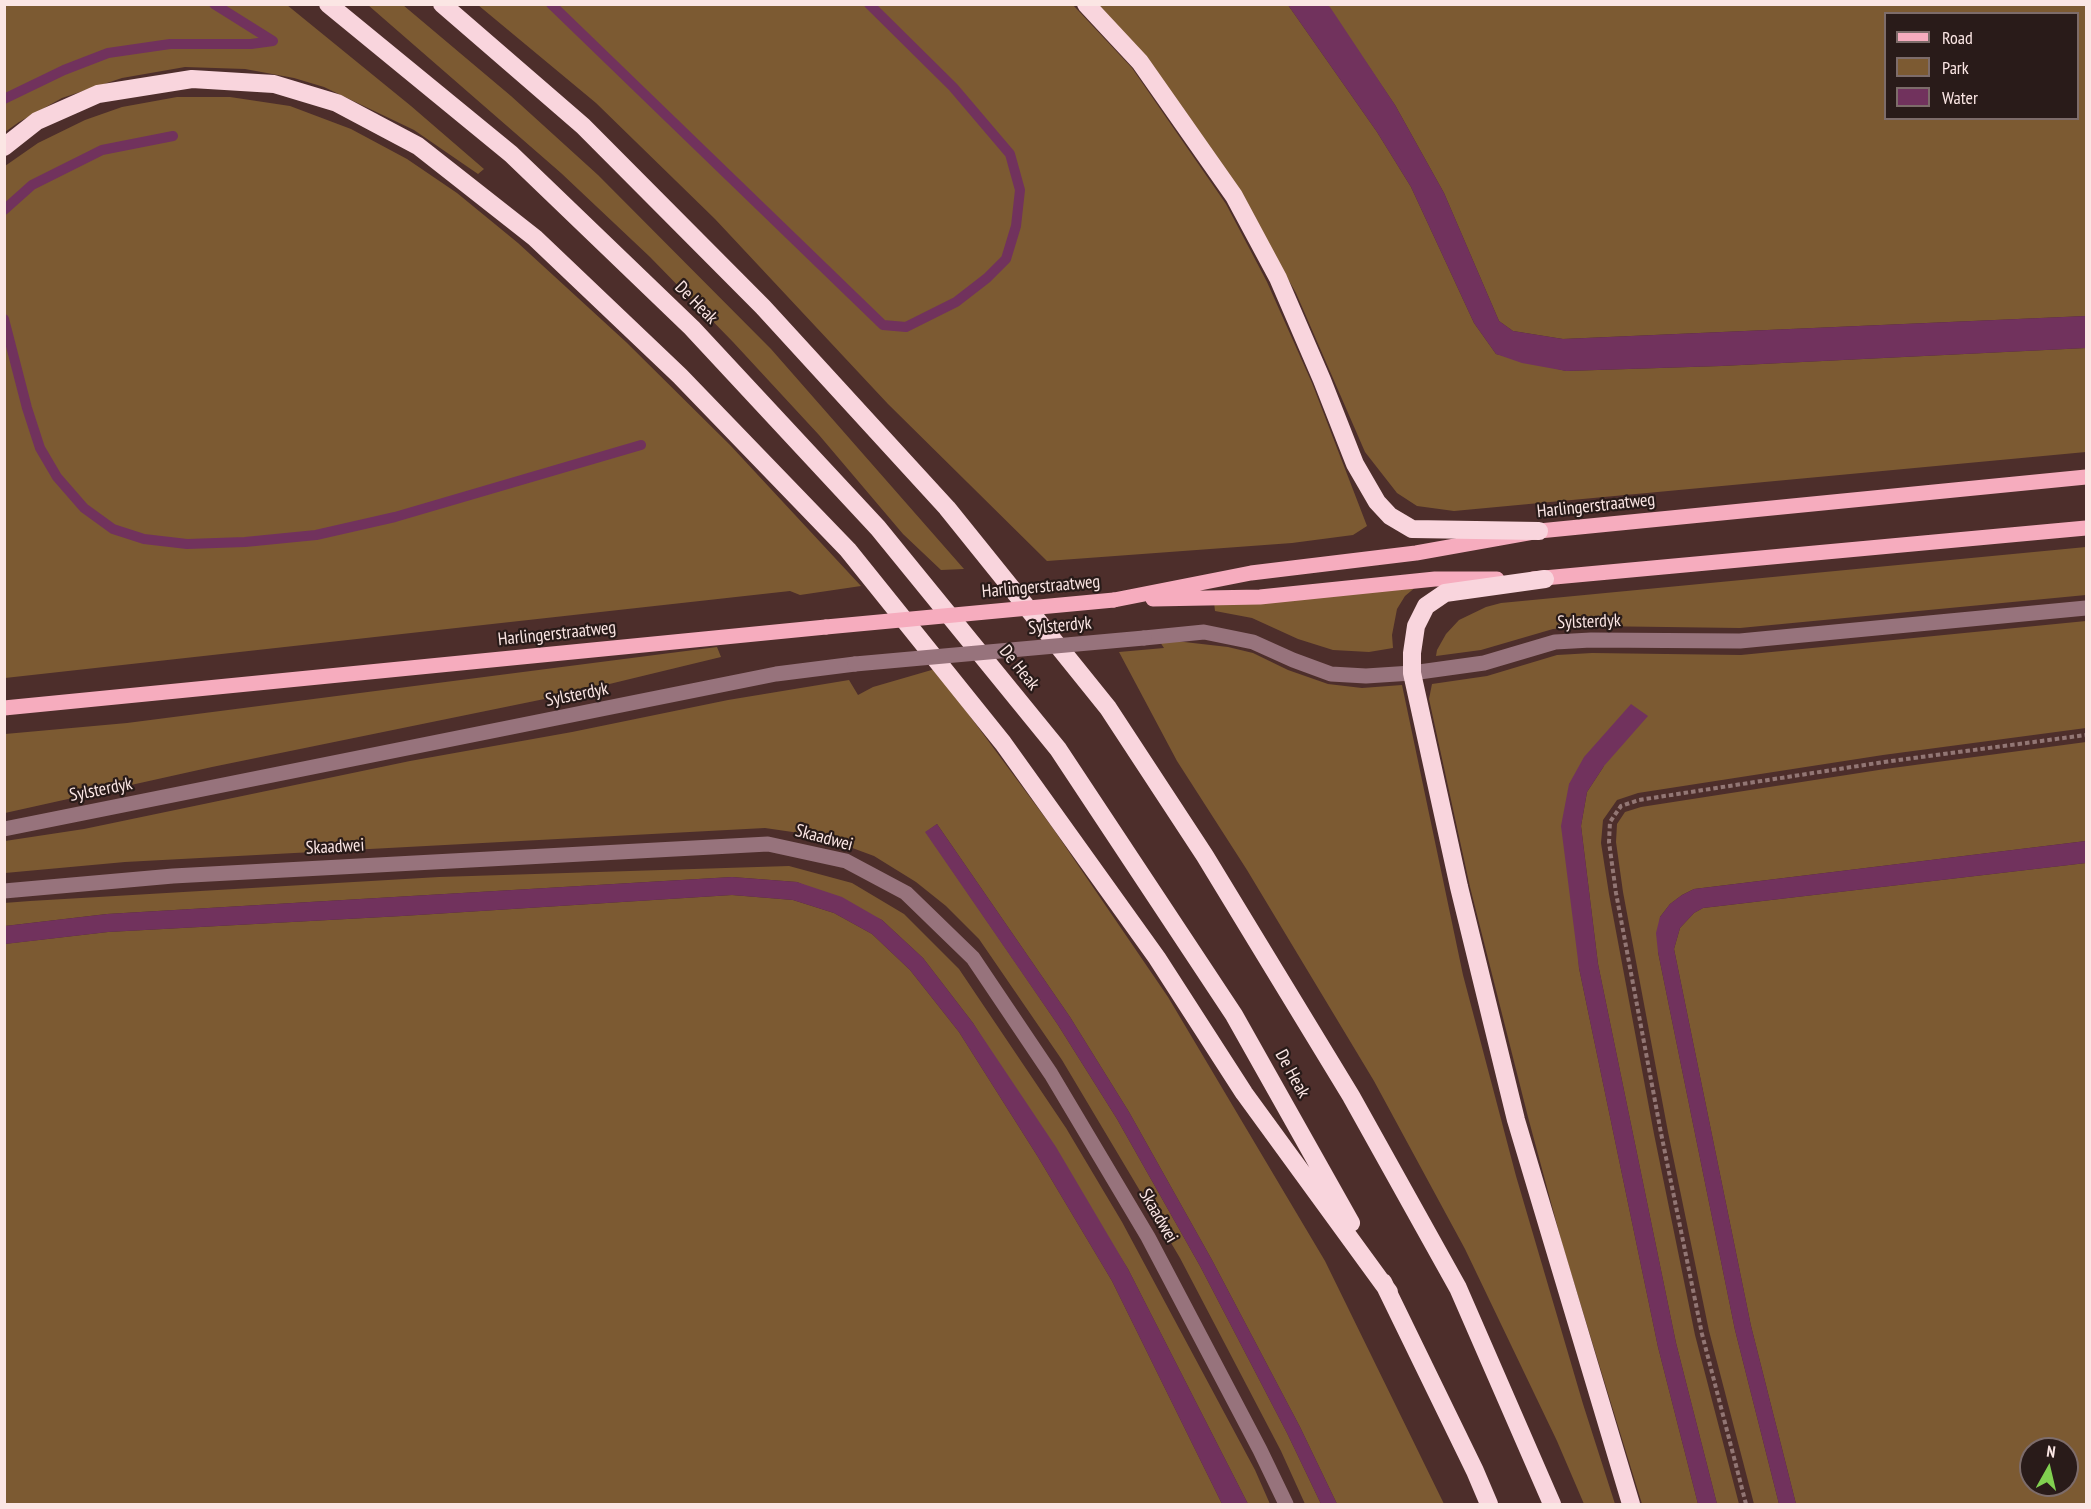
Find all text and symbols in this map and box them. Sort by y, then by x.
legend [1884,12,2079,120]
text: Road [1942,26,1973,49]
text: Park [1942,56,1969,79]
text: Water [1942,86,1978,109]
street label: De Heak [670,277,722,329]
street label: Harlingerstraatweg [1536,489,1656,523]
street label: Harlingerstraatweg [981,571,1101,603]
street label: Sylsterdyk [1557,610,1621,634]
street label: Sylsterdyk [1027,612,1093,640]
street label: Harlingerstraatweg [497,617,617,651]
street label: De Heak [994,641,1044,695]
street label: Sylsterdyk [544,678,610,712]
street label: Sylsterdyk [68,773,134,807]
street label: Skaadwei [793,820,855,856]
street label: Skaadwei [305,835,365,859]
street label: De Heak [1270,1046,1314,1102]
street label: Skaadwei [1134,1185,1182,1247]
north arrow [2019,1437,2079,1497]
text: N [2046,1441,2057,1462]

